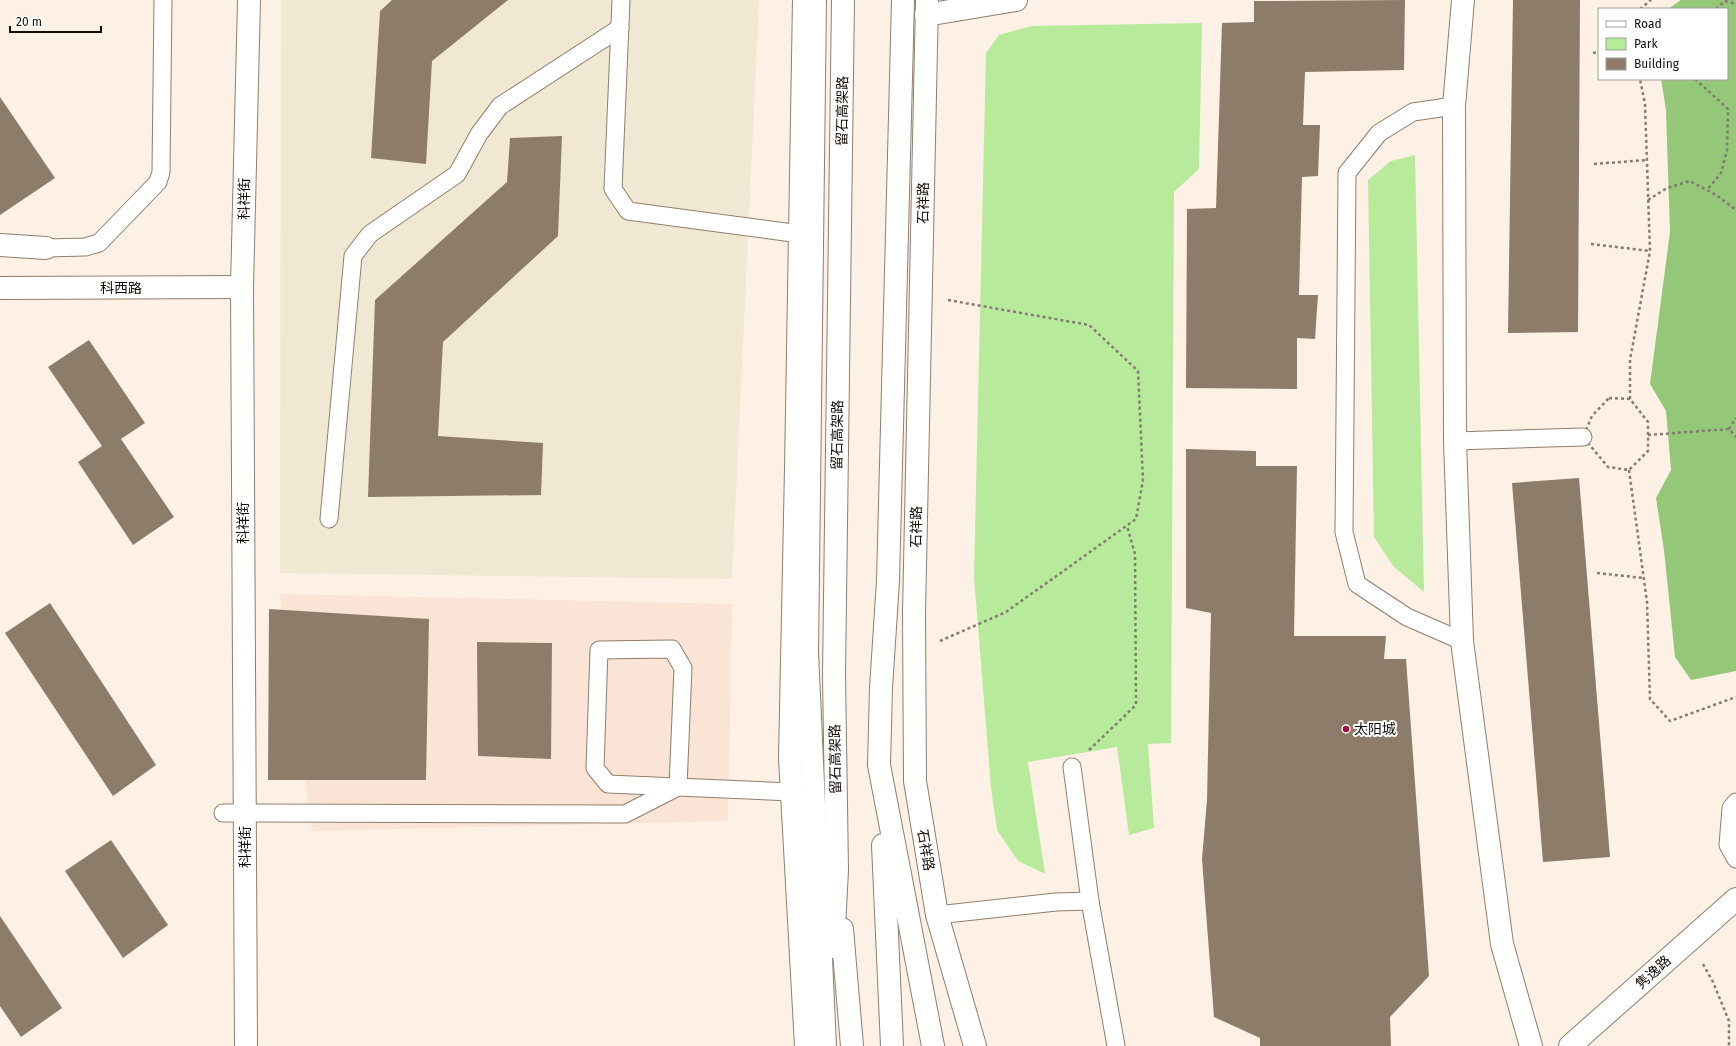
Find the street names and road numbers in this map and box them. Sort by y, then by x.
street label: 留石高架路 [833,76,852,146]
street label: 科祥街 [236,178,253,220]
street label: 石祥路 [915,182,932,224]
street label: 科西路 [100,280,142,297]
street label: 留石高架路 [828,400,847,470]
street label: 科祥街 [235,502,252,544]
street label: 石祥路 [908,506,925,548]
street label: 留石高架路 [826,724,845,794]
street label: 科祥街 [237,826,254,868]
street label: 石祥路 [913,828,938,872]
street label: 隽逸路 [1632,952,1675,993]

